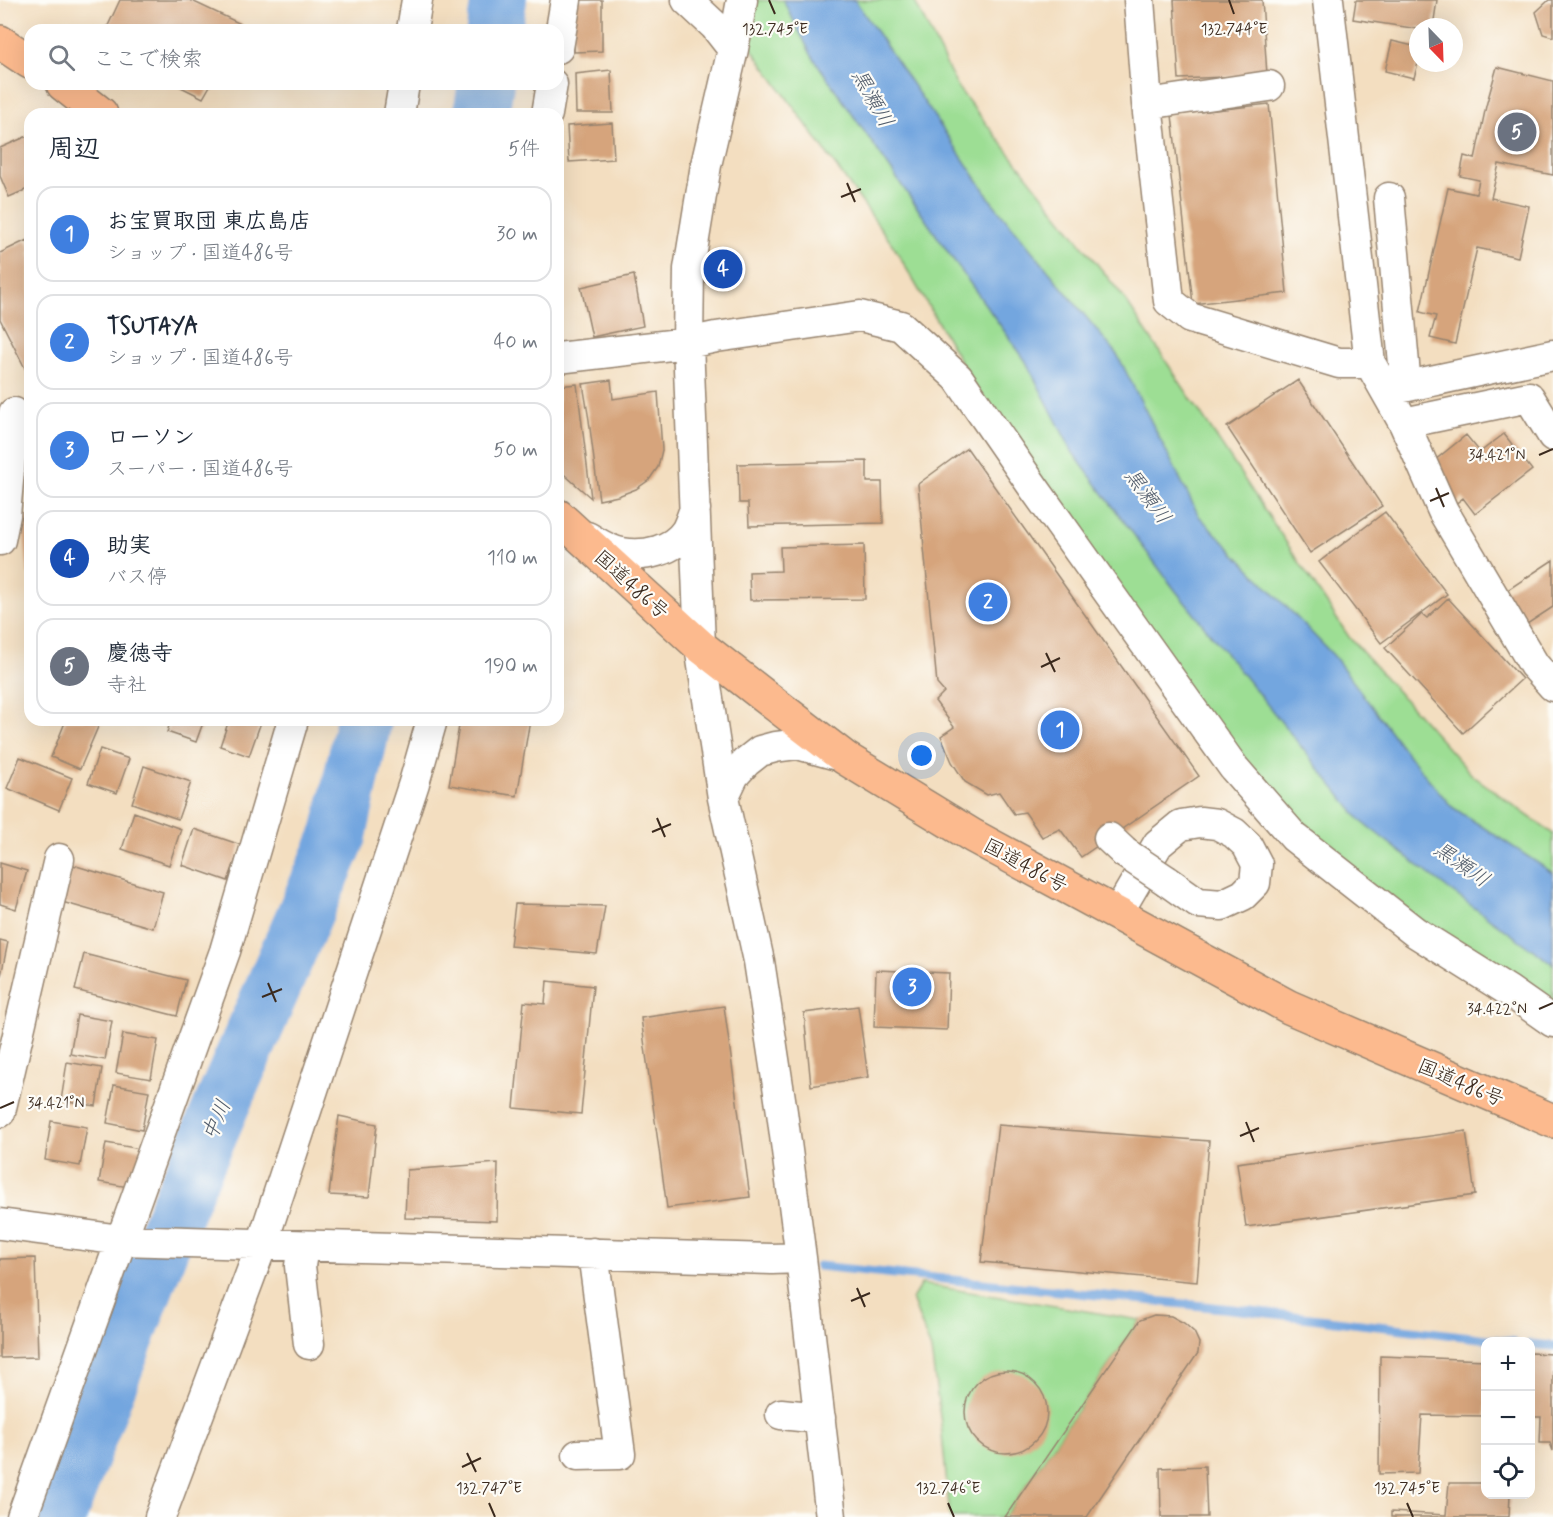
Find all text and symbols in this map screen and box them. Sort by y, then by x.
north arrow [1409,18,1463,72]
text: 132.745°E [742,20,808,40]
text: 132.744°E [1201,20,1267,40]
search box [24,24,564,90]
icon: search [45,41,78,74]
text: ここで検索 [93,46,203,74]
water label: 黒瀬川 [845,64,900,133]
pin: 5 [1498,110,1537,154]
text: 周辺 [48,133,100,167]
text: 5件 [508,136,540,163]
text: お宝買取団 東広島店 [107,208,311,236]
text: 1 [65,221,74,248]
text: 30 m [496,221,538,248]
text: ショップ · 国道486号 [107,240,294,267]
pin: 4 [704,246,742,292]
text: TSUTAYA [107,313,199,341]
text: 2 [65,329,74,356]
text: 40 m [494,329,538,356]
text: ショップ · 国道486号 [107,345,294,372]
text: ローソン [107,424,195,452]
text: 3 [65,437,74,464]
text: 50 m [493,437,538,464]
text: 34.421°N [1469,446,1525,466]
text: スーパー · 国道486号 [107,456,294,483]
water label: 黒瀬川 [1117,463,1177,530]
text: 助実 [107,532,151,560]
street label: 国道486号 [588,544,674,626]
text: 4 [64,545,75,572]
text: 110 m [487,545,538,572]
text: バス停 [107,564,167,591]
pin: 2 [968,580,1008,624]
text: 慶徳寺 [107,640,173,668]
text: 5 [64,653,76,680]
text: 190 m [484,653,538,680]
text: 寺社 [107,672,147,699]
pin: 1 [1040,708,1080,752]
your location [907,741,936,770]
street label: 国道486号 [978,833,1072,900]
water label: 黒瀬川 [1428,835,1495,894]
pin: 3 [892,964,932,1010]
text: 34.422°N [1467,1000,1527,1020]
street label: 国道486号 [1413,1053,1508,1114]
text: 34.421°N [28,1094,84,1114]
water label: 中川 [196,1096,238,1145]
map controls [1481,1337,1535,1499]
button: + [1481,1337,1535,1391]
button: − [1481,1391,1535,1445]
button: locate [1481,1445,1535,1499]
text: 132.747°E [456,1479,522,1499]
text: 132.746°E [916,1479,981,1499]
text: 132.745°E [1374,1479,1440,1499]

